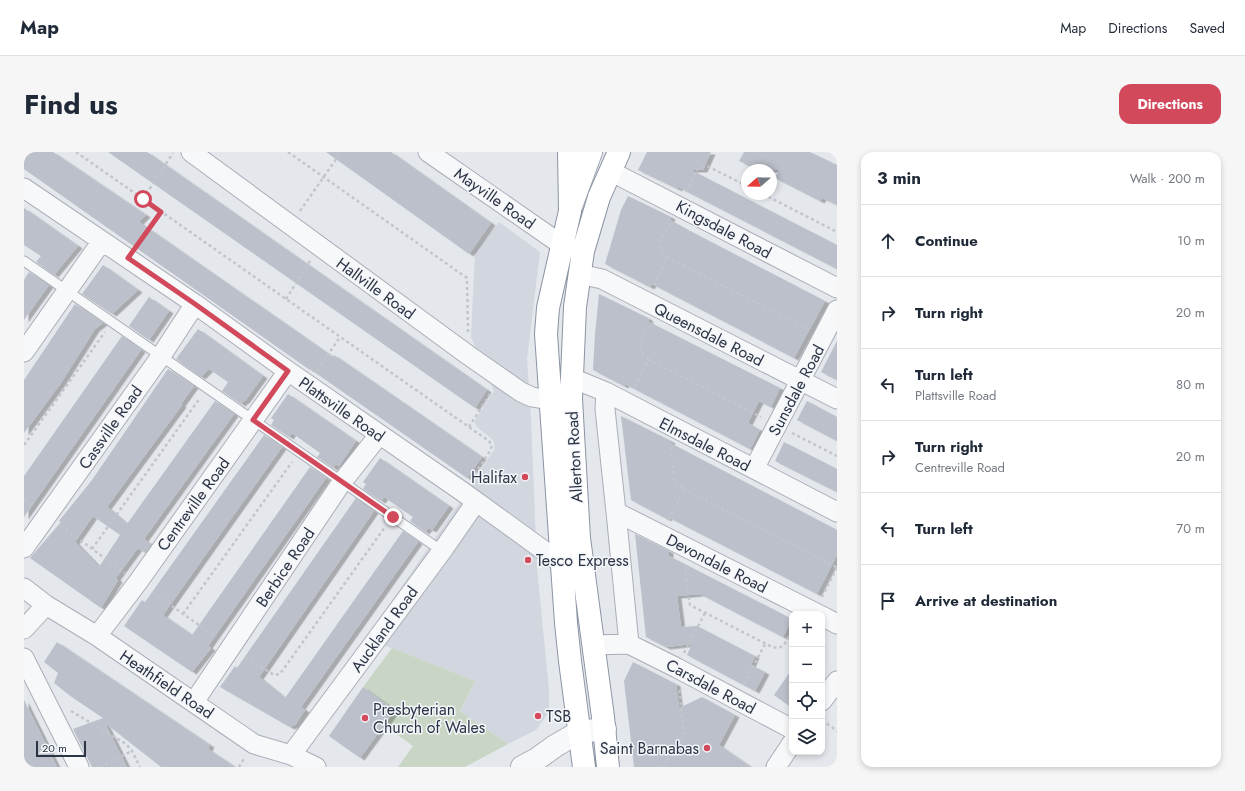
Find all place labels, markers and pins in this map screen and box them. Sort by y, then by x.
place label: Halifax [471,466,517,489]
marker: Halifax [520,472,530,482]
place label: Tesco Express [536,549,629,572]
marker: Tesco Express [523,555,533,565]
place label: Presbyterian Church of Wales [373,698,485,739]
place label: TSB [546,705,571,728]
marker: TSB [533,711,543,721]
marker: Presbyterian Church of Wales [360,713,370,723]
place label: Saint Barnabas [600,737,699,760]
marker: Saint Barnabas [702,743,712,753]

